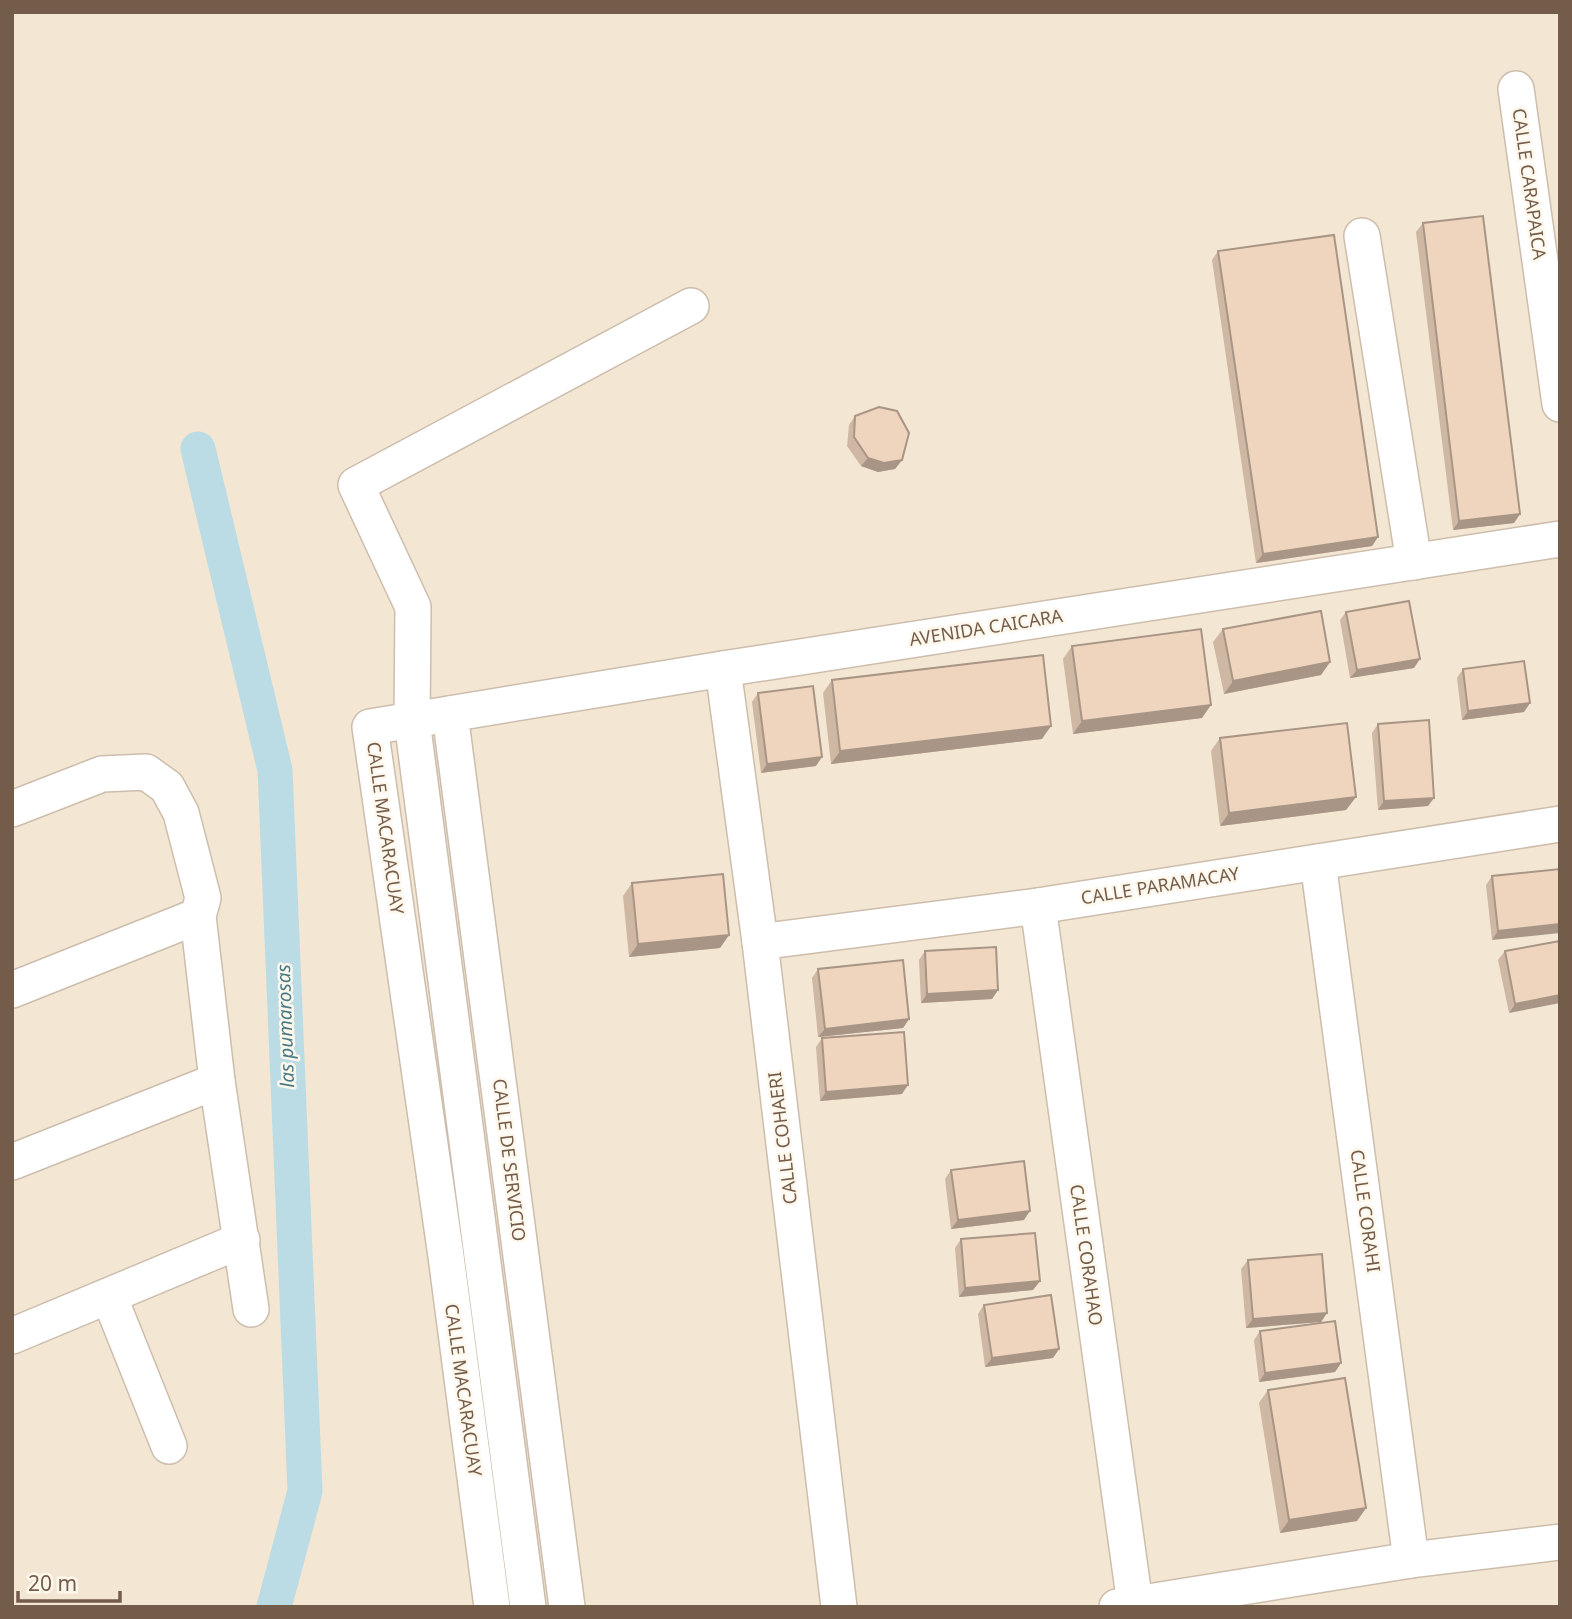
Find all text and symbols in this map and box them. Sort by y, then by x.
street label: CALLE CARAPAICA [1507,107,1553,262]
street label: AVENIDA CAICARA [907,603,1065,651]
street label: CALLE MACARACUAY [362,740,410,917]
street label: CALLE PARAMACAY [1079,861,1242,909]
water label: las pumarosas [270,964,300,1088]
street label: CALLE COHAERI [762,1070,802,1206]
street label: CALLE DE SERVICIO [488,1077,532,1243]
street label: CALLE CORAHI [1346,1148,1386,1274]
street label: CALLE CORAHAO [1065,1183,1109,1327]
street label: CALLE MACARACUAY [440,1302,488,1479]
scale bar [18,1560,119,1604]
text: 20 m [28,1569,77,1597]

